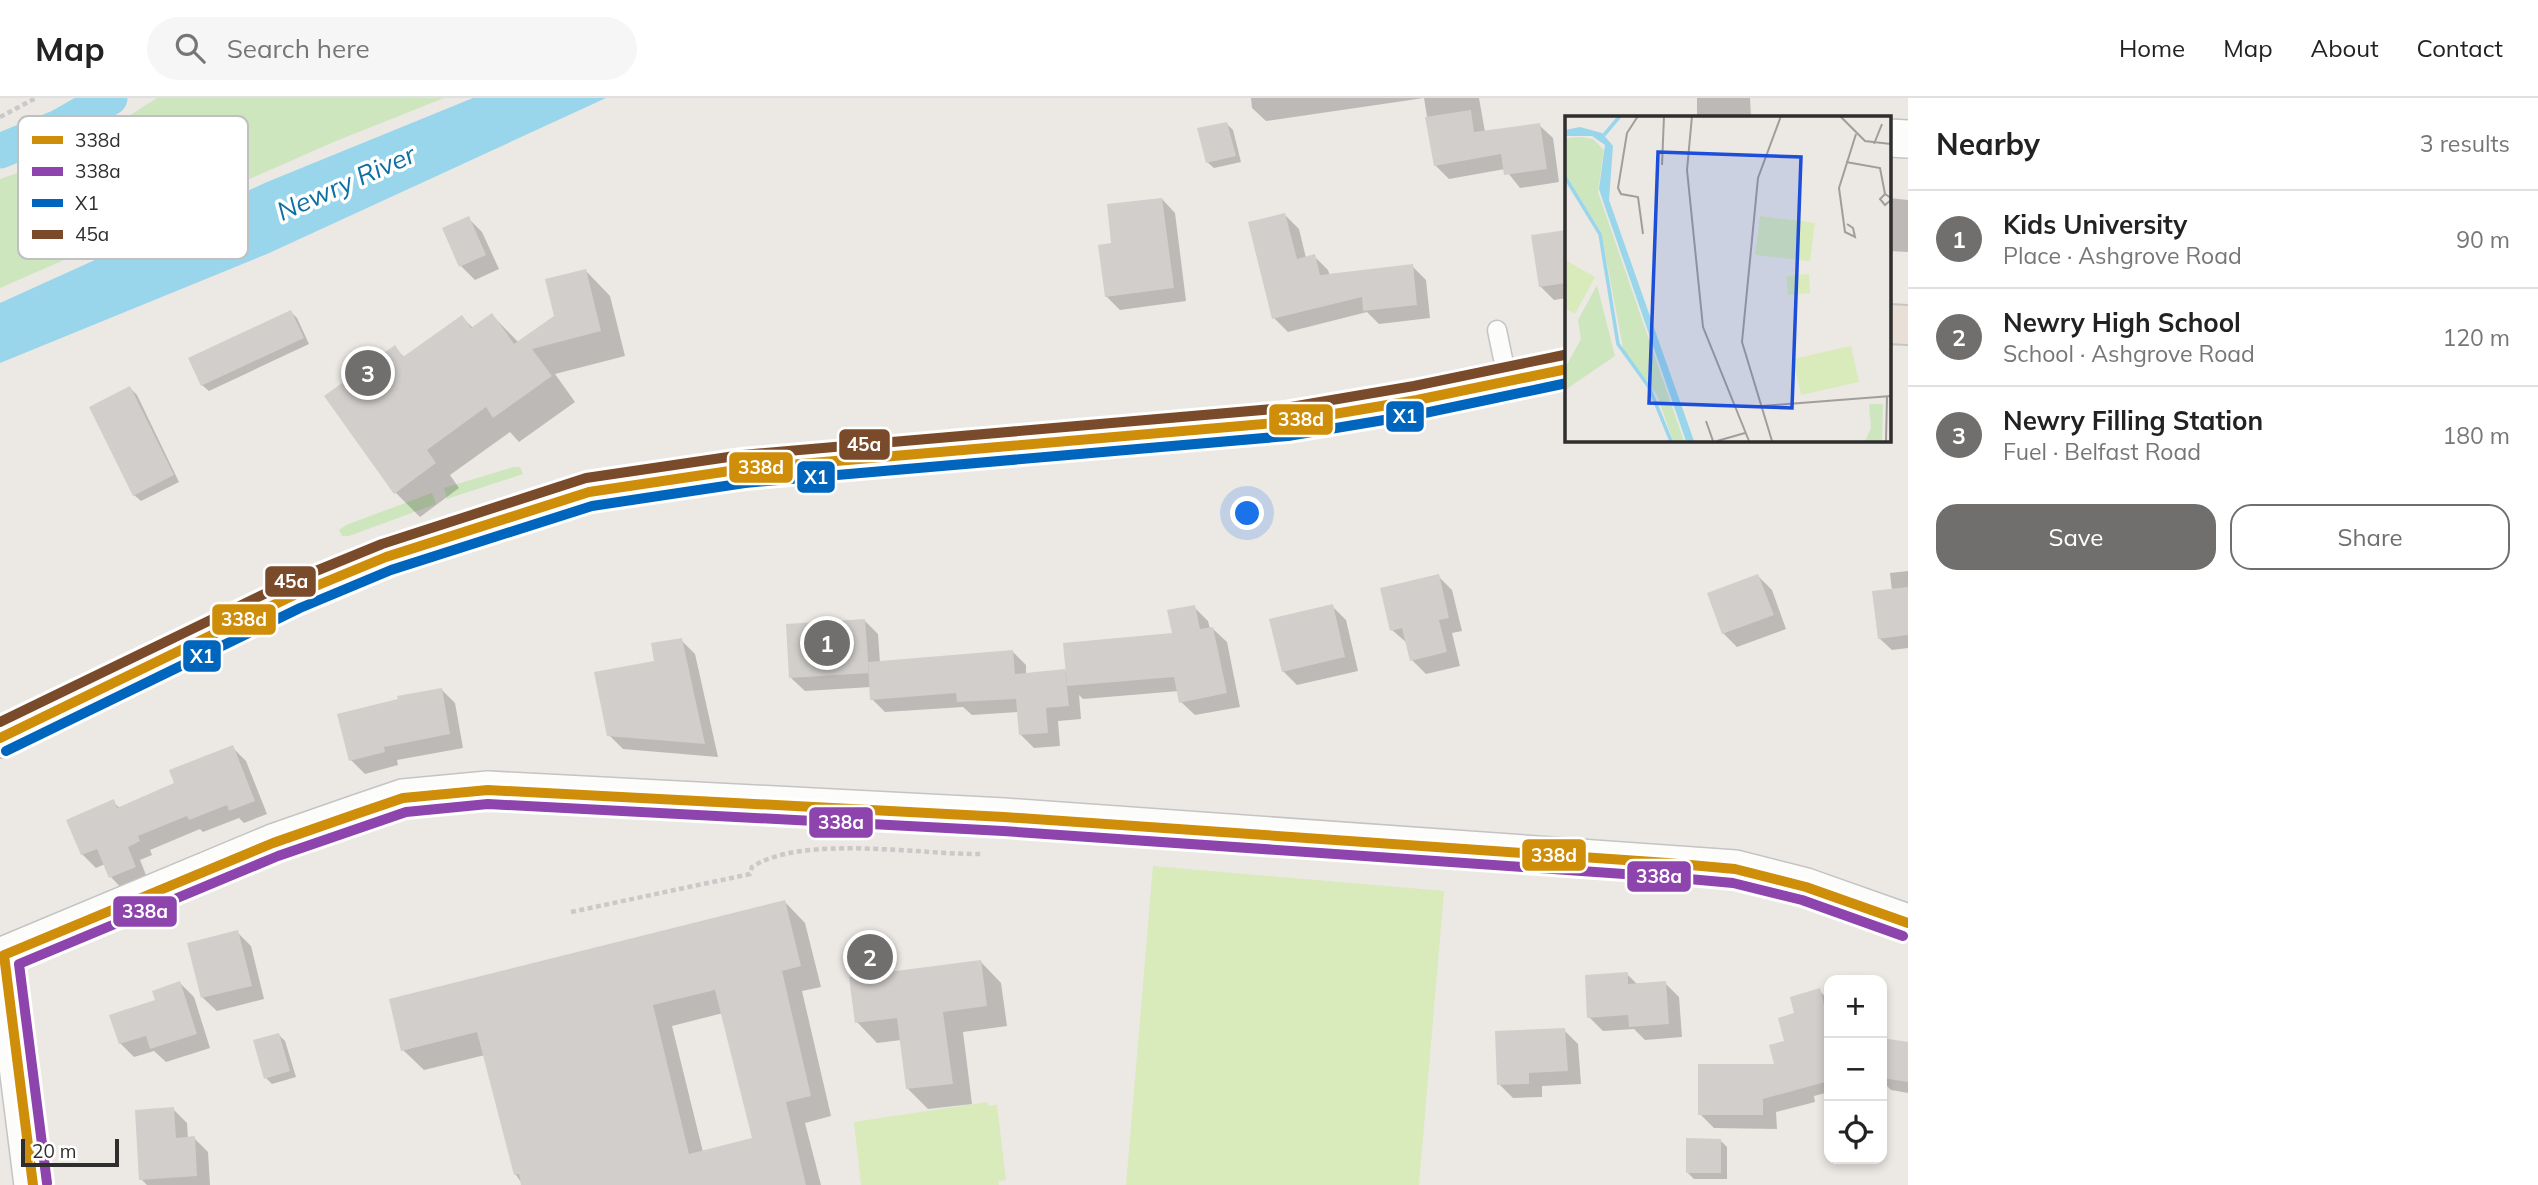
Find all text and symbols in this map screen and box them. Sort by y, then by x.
search box [147,17,637,80]
text: Map [35,28,105,69]
icon: search [171,29,209,67]
text: Search here [227,32,370,65]
text: Home [2119,33,2185,63]
text: Map [2223,33,2273,63]
text: About [2311,33,2379,63]
text: Contact [2417,33,2503,63]
legend [18,116,248,259]
inset map [1565,116,1890,441]
text: Nearby [1936,125,2040,163]
text: 338d [75,128,121,152]
text: 3 results [2420,129,2510,158]
water label: Newry River [271,137,422,228]
text: 338a [75,159,121,183]
text: X1 [75,191,99,215]
text: Kids University [2003,208,2187,241]
text: 45a [75,222,109,246]
text: 1 [1952,225,1966,254]
text: 90 m [2456,225,2510,254]
text: Place · Ashgrove Road [2003,241,2242,270]
text: Newry High School [2003,306,2241,339]
text: 2 [1952,323,1966,352]
text: 120 m [2442,323,2510,352]
text: School · Ashgrove Road [2003,339,2255,368]
pin: 3 [345,347,391,399]
line badge: X1 [1385,400,1425,433]
line badge: 338d [1268,403,1334,436]
text: X1 [1392,404,1417,428]
text: Newry Filling Station [2003,404,2263,437]
text: 338d [1278,407,1324,431]
text: 3 [1952,421,1966,450]
text: 180 m [2442,421,2510,450]
line badge: 45a [838,428,891,461]
text: 45a [847,432,881,456]
text: Fuel · Belfast Road [2003,437,2201,466]
line badge: 338d [728,451,794,484]
text: 338d [738,455,784,479]
line badge: X1 [796,460,836,494]
text: X1 [803,465,828,489]
your location [1230,496,1264,530]
button: Save [1936,504,2216,570]
button: Share [2230,504,2510,570]
line badge: 45a [264,565,317,598]
text: 45a [274,569,308,593]
line badge: 338d [211,603,277,636]
text: 338d [221,607,267,631]
pin: 1 [804,617,850,669]
line badge: X1 [182,639,222,673]
text: X1 [189,644,214,668]
line badge: 338a [808,806,874,839]
text: 338a [818,810,864,834]
line badge: 338d [1521,838,1587,872]
text: 338d [1531,843,1577,867]
line badge: 338a [1626,860,1692,893]
text: 338a [1636,864,1682,888]
line badge: 338a [112,895,178,928]
text: 338a [122,899,168,923]
pin: 2 [847,931,893,983]
map controls [1824,975,1887,1164]
button: + [1824,975,1887,1038]
button: − [1824,1038,1887,1101]
button: locate [1824,1101,1887,1164]
scale bar [21,1136,119,1168]
text: 20 m [32,1139,76,1163]

